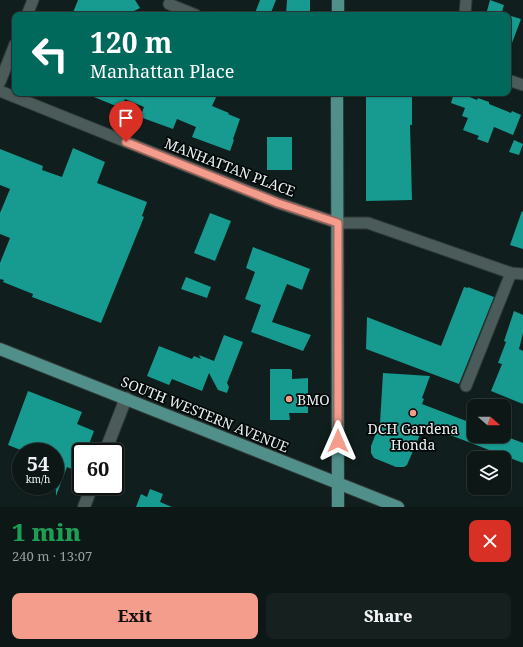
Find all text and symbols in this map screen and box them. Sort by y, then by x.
text: 120 m [90,23,172,61]
icon: left [24,28,76,80]
text: Manhattan Place [90,59,234,83]
pin [109,101,143,142]
icon: arrive [115,107,137,129]
street label: MANHATTAN PLACE [162,133,298,201]
street label: SOUTH WESTERN AVENUE [118,372,292,456]
place label: BMO [297,390,330,409]
marker: BMO [284,394,294,404]
north arrow [467,399,511,443]
map controls [467,399,511,495]
marker: DCH Gardena Honda [408,408,418,418]
place label: DCH Gardena Honda [368,419,459,454]
position arrow [317,420,359,462]
speed limit sign: 60 [72,443,124,495]
text: 54 [27,450,49,477]
button: layers [467,451,511,495]
text: km/h [26,472,50,486]
text: 1 min [12,515,81,548]
button: close [469,520,511,562]
text: 240 m · 13:07 [12,547,92,565]
button: Exit [12,593,258,639]
button: Share [266,593,511,639]

